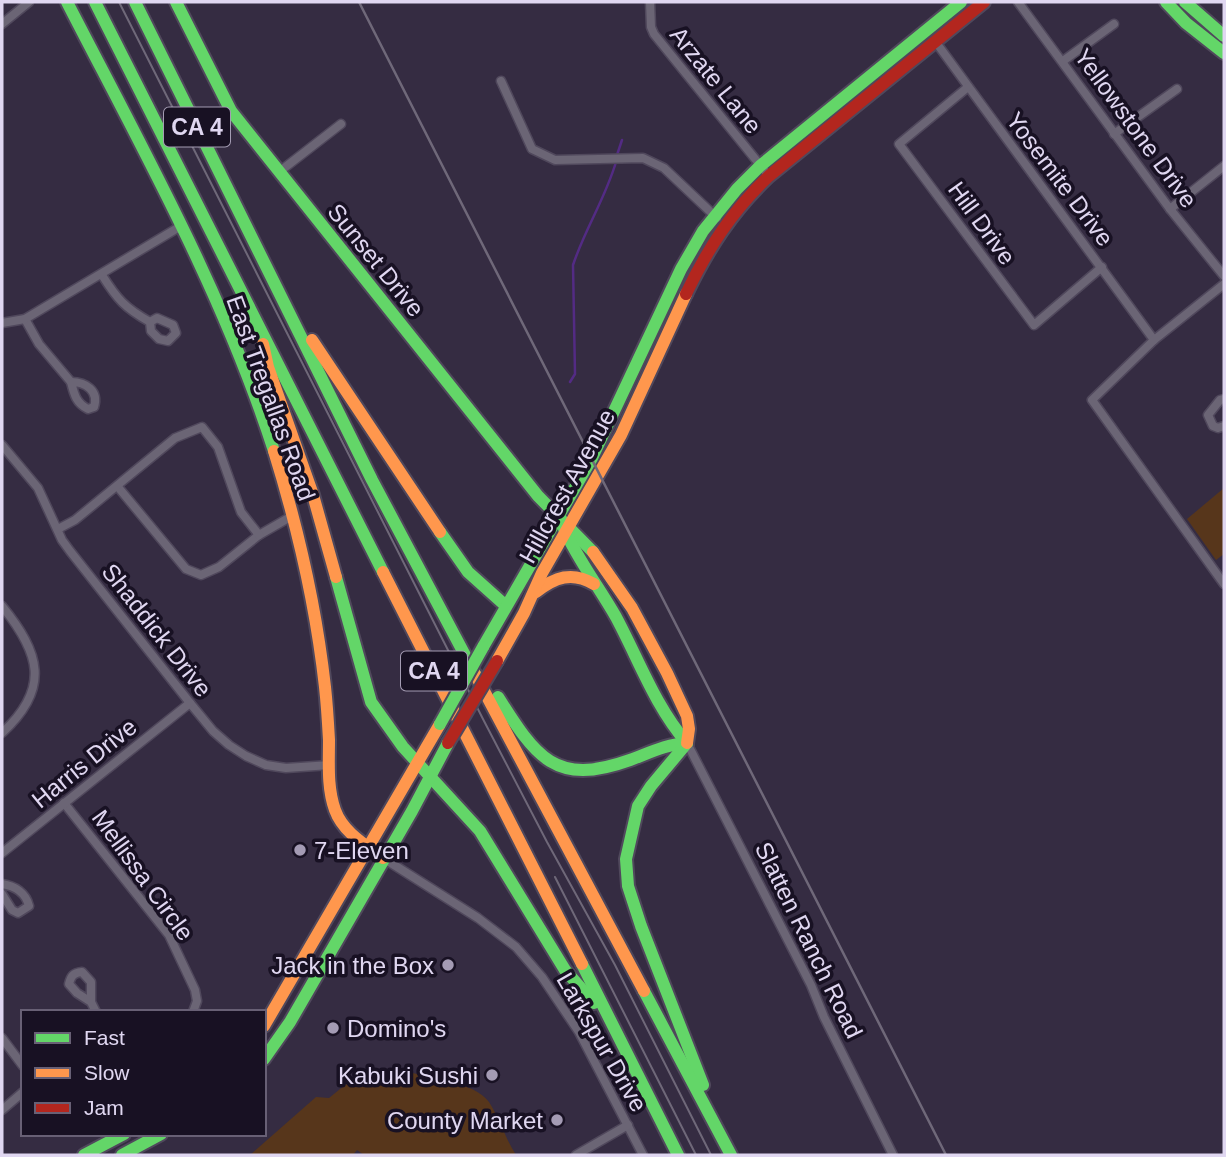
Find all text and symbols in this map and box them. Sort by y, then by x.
street label: Arzate Lane [665,21,767,139]
street label: Yellowstone Drive [1069,43,1203,213]
street label: Yosemite Drive [1001,107,1119,251]
road number: CA 4 [164,108,230,146]
street label: Hill Drive [943,176,1021,270]
street label: Sunset Drive [322,198,430,322]
street label: East Tregallas Road [221,292,321,504]
street label: Hillcrest Avenue [514,404,620,568]
street label: Shaddick Drive [97,558,217,702]
road number: CA 4 [401,652,467,691]
street label: Harris Drive [26,713,142,813]
street label: Mellissa Circle [87,804,199,946]
place label: 7-Eleven [314,837,409,864]
street label: Slatten Ranch Road [750,838,868,1042]
marker: 7-Eleven [292,842,308,858]
place label: Jack in the Box [271,952,434,979]
marker: Jack in the Box [440,957,456,973]
street label: Larkspur Drive [551,968,653,1116]
legend [21,1010,266,1136]
place label: Domino's [347,1015,446,1042]
marker: Domino's [325,1020,341,1036]
text: Fast [84,1026,125,1049]
text: Slow [84,1061,130,1084]
place label: Kabuki Sushi [338,1062,478,1089]
marker: Kabuki Sushi [484,1067,500,1083]
text: Jam [84,1096,124,1119]
place label: County Market [387,1107,543,1134]
marker: County Market [549,1112,565,1128]

